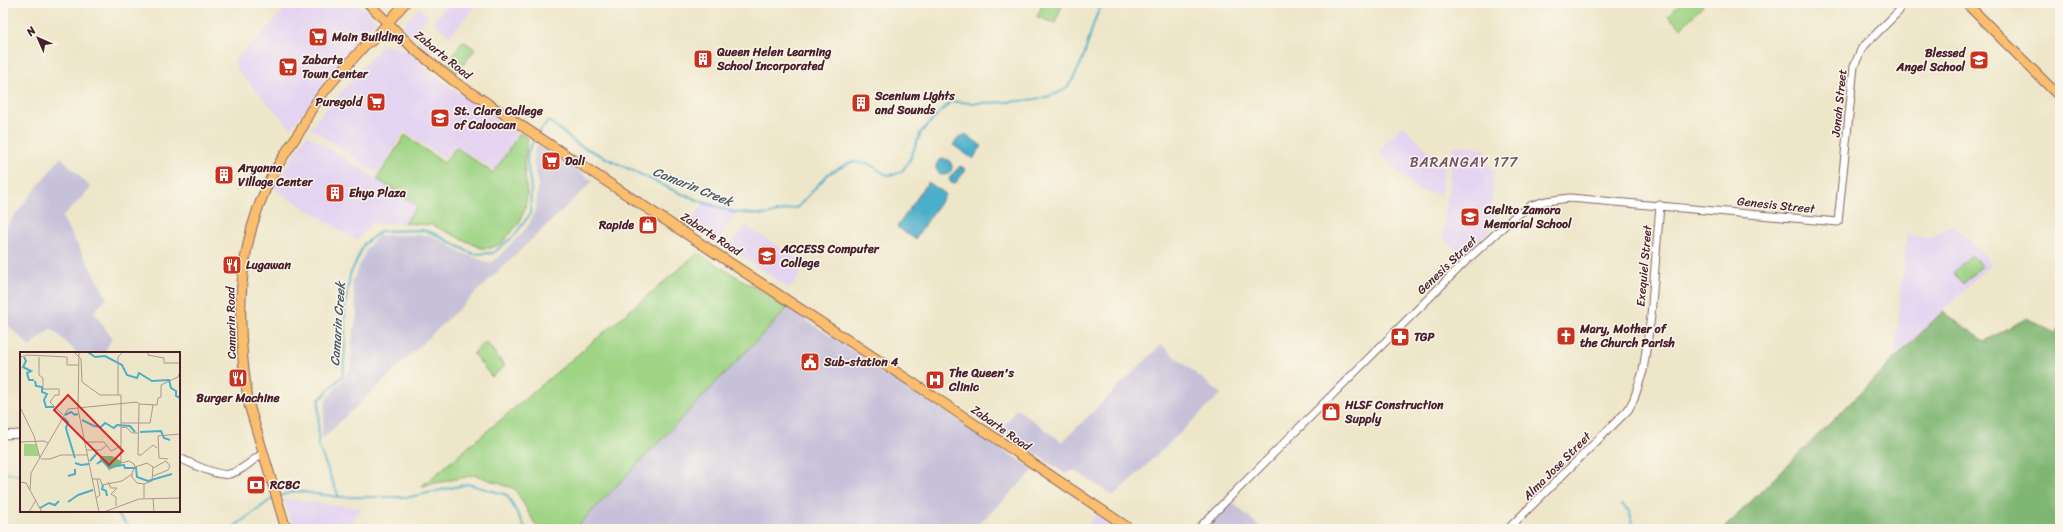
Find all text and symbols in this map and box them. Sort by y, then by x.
north arrow [18,18,58,58]
text: N [21,22,41,41]
street label: Zabarte Road [409,25,478,86]
supermarket icon: Main Building [307,26,329,48]
place label: Main Building [331,26,405,48]
place label: Queen Helen Learning School Incorporated [716,41,832,77]
place label: Blessed Angel School [1896,42,1967,78]
building icon: Queen Helen Learning School Incorporated [692,48,714,70]
place label: Zabarte Town Center [301,49,369,85]
school or university icon: Blessed Angel School [1968,49,1990,71]
supermarket icon: Zabarte Town Center [277,56,299,78]
street label: Jonah Street [1824,68,1854,139]
place label: Scenium Lights and Sounds [874,85,955,121]
place label: Puregold [315,91,364,113]
supermarket icon: Puregold [365,91,387,113]
building icon: Scenium Lights and Sounds [850,92,872,114]
place label: St. Clare College of Caloocan [453,100,544,136]
school or university icon: St. Clare College of Caloocan [429,107,451,129]
supermarket icon: Dali [540,150,562,172]
place label: Dali [565,150,586,172]
district label: BARANGAY 177 [1410,150,1518,175]
place label: Aryanna Village Center [237,157,314,193]
water label: Camarin Creek [649,160,738,214]
building icon: Aryanna Village Center [213,164,235,186]
building icon: Ehya Plaza [324,182,346,204]
place label: Ehya Plaza [349,182,407,204]
street label: Genesis Street [1736,190,1817,220]
place label: Cielito Zamora Memorial School [1483,199,1572,235]
street label: Zabarte Road [676,206,748,263]
school or university icon: Cielito Zamora Memorial School [1459,206,1481,228]
place label: Rapide [598,214,634,236]
shop icon: Rapide [637,214,659,236]
street label: Exequiel Street [1629,223,1659,308]
street label: Genesis Street [1411,229,1484,300]
place label: ACCESS Computer College [780,238,880,274]
school or university icon: ACCESS Computer College [756,245,778,267]
restaurant icon: Lugawan [221,254,243,276]
place label: Lugawan [246,254,291,276]
water label: Camarin Creek [323,279,352,367]
street label: Camarin Road [219,285,243,359]
place label: Mary, Mother of the Church Parish [1579,318,1675,354]
church icon: Mary, Mother of the Church Parish [1555,325,1577,347]
pharmacy icon: TGP [1389,326,1411,348]
place label: TGP [1414,326,1435,348]
public building icon: Sub-station 4 [799,351,821,373]
place label: Sub-station 4 [823,351,899,373]
inset map [20,352,180,512]
place label: The Queen's Clinic [948,362,1014,398]
restaurant icon: Burger Machine [227,367,249,389]
hospital icon: The Queen's Clinic [924,369,946,391]
place label: Burger Machine [196,387,280,409]
place label: HLSF Construction Supply [1344,394,1444,430]
street label: Zabarte Road [966,399,1037,458]
shop icon: HLSF Construction Supply [1320,401,1342,423]
street label: Alma Jose Street [1517,426,1597,506]
bank icon: RCBC [245,474,267,496]
place label: RCBC [269,474,300,496]

